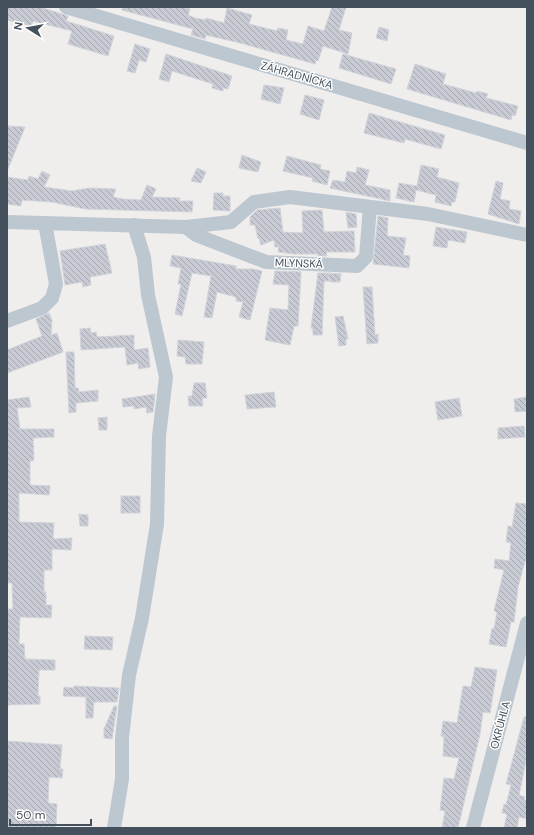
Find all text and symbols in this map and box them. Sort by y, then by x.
north arrow [8,8,48,48]
text: N [11,21,26,31]
street label: ZÁHRADNÍCKA [260,58,334,92]
street label: MLYNSKÁ [275,255,323,271]
street label: OKRÚHLA [487,699,513,751]
scale bar [10,801,91,827]
text: 50 m [16,807,45,823]

